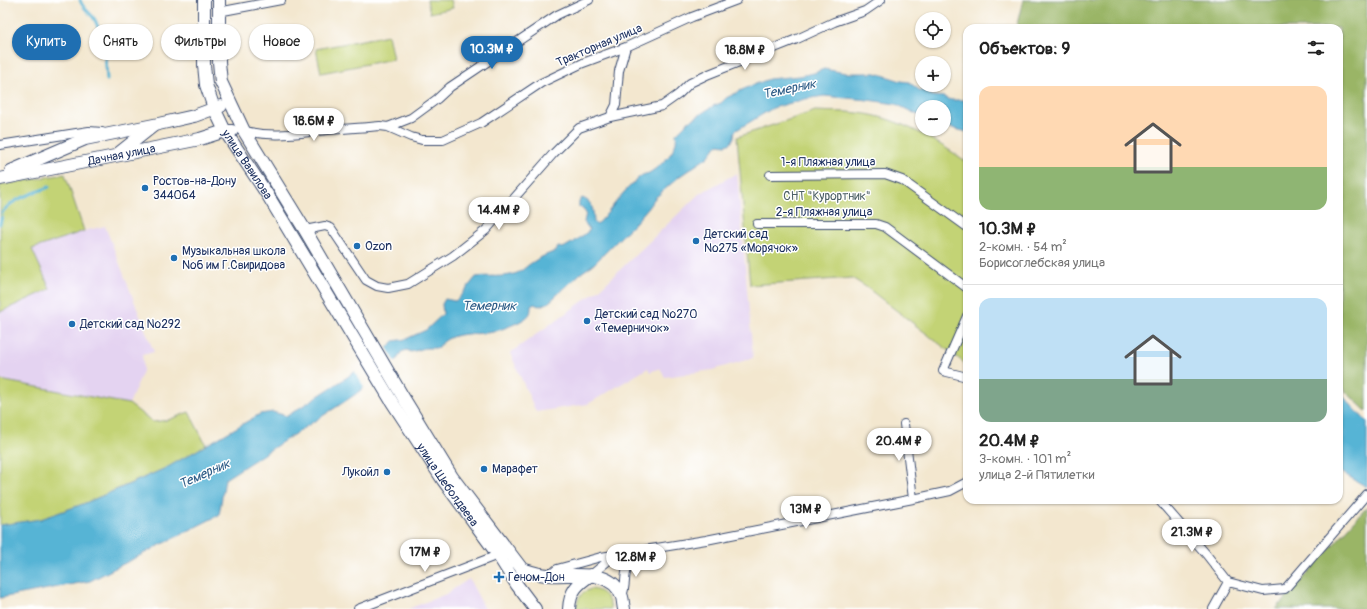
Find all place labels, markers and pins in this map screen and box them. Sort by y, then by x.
pin: 10.3M ₽ [455,36,529,70]
pin: 18.8M ₽ [708,37,782,71]
pin: 18.6M ₽ [277,108,351,142]
place label: Ростов-на-Дону 344064 [153,174,236,203]
marker: Ростов-на-Дону 344064 [140,183,150,193]
pin: 14.4M ₽ [462,197,536,231]
place label: Детский сад №275 «Морячок» [703,227,798,256]
marker: Детский сад №275 «Морячок» [691,236,701,246]
place label: Ozon [365,239,392,254]
marker: Ozon [352,241,362,251]
place label: Музыкальная школа №6 им Г.Свиридова [182,244,286,273]
marker: Музыкальная школа №6 им Г.Свиридова [169,253,179,263]
place label: Детский сад №270 «Темерничок» [594,307,697,336]
marker: Детский сад №270 «Темерничок» [582,316,592,326]
place label: Детский сад №292 [79,317,181,332]
marker: Детский сад №292 [67,319,77,329]
pin: 20.4M ₽ [862,428,936,462]
place label: Марафет [492,462,538,477]
marker: Марафет [479,464,489,474]
place label: Лукойл [341,465,379,480]
marker: Лукойл [382,467,392,477]
pin: 13M ₽ [778,496,834,530]
pin: 21.3M ₽ [1155,519,1229,553]
pin: 17M ₽ [397,539,453,573]
pin: 12.8M ₽ [599,544,673,578]
place label: Геном-Дон [508,570,565,585]
marker: Геном-Дон [493,571,505,583]

